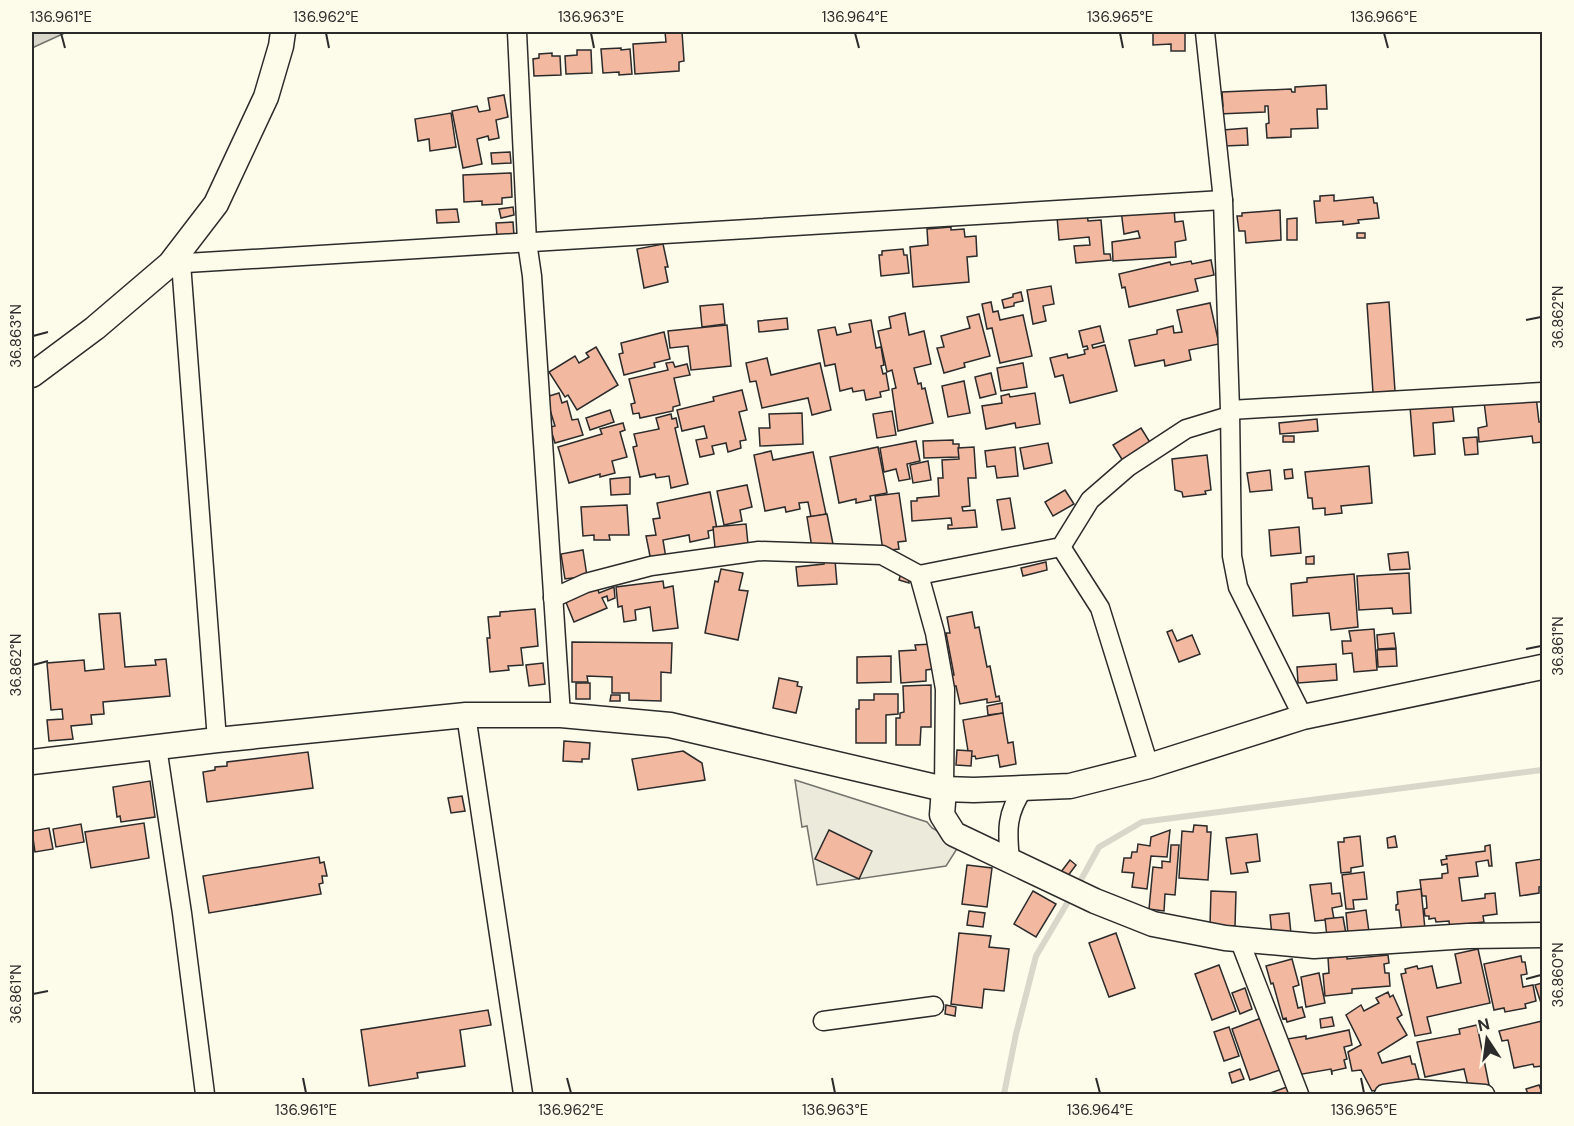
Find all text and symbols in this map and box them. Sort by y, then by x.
text: 136.961°E [30,7,92,27]
text: 136.962°E [293,7,359,27]
text: 136.963°E [558,7,624,27]
text: 136.964°E [822,7,888,27]
text: 136.965°E [1087,7,1153,27]
text: 136.966°E [1351,7,1417,27]
text: 36.862°N [1548,286,1568,348]
text: 36.863°N [6,304,26,368]
text: 36.861°N [1548,616,1568,676]
text: 36.862°N [6,634,26,696]
text: 36.860°N [1548,943,1568,1007]
text: 36.861°N [6,964,26,1024]
north arrow [1457,1009,1517,1069]
text: N [1476,1013,1492,1036]
text: 136.961°E [275,1100,337,1120]
text: 136.962°E [538,1100,604,1120]
text: 136.963°E [802,1100,868,1120]
text: 136.964°E [1067,1100,1133,1120]
text: 136.965°E [1331,1100,1397,1120]

